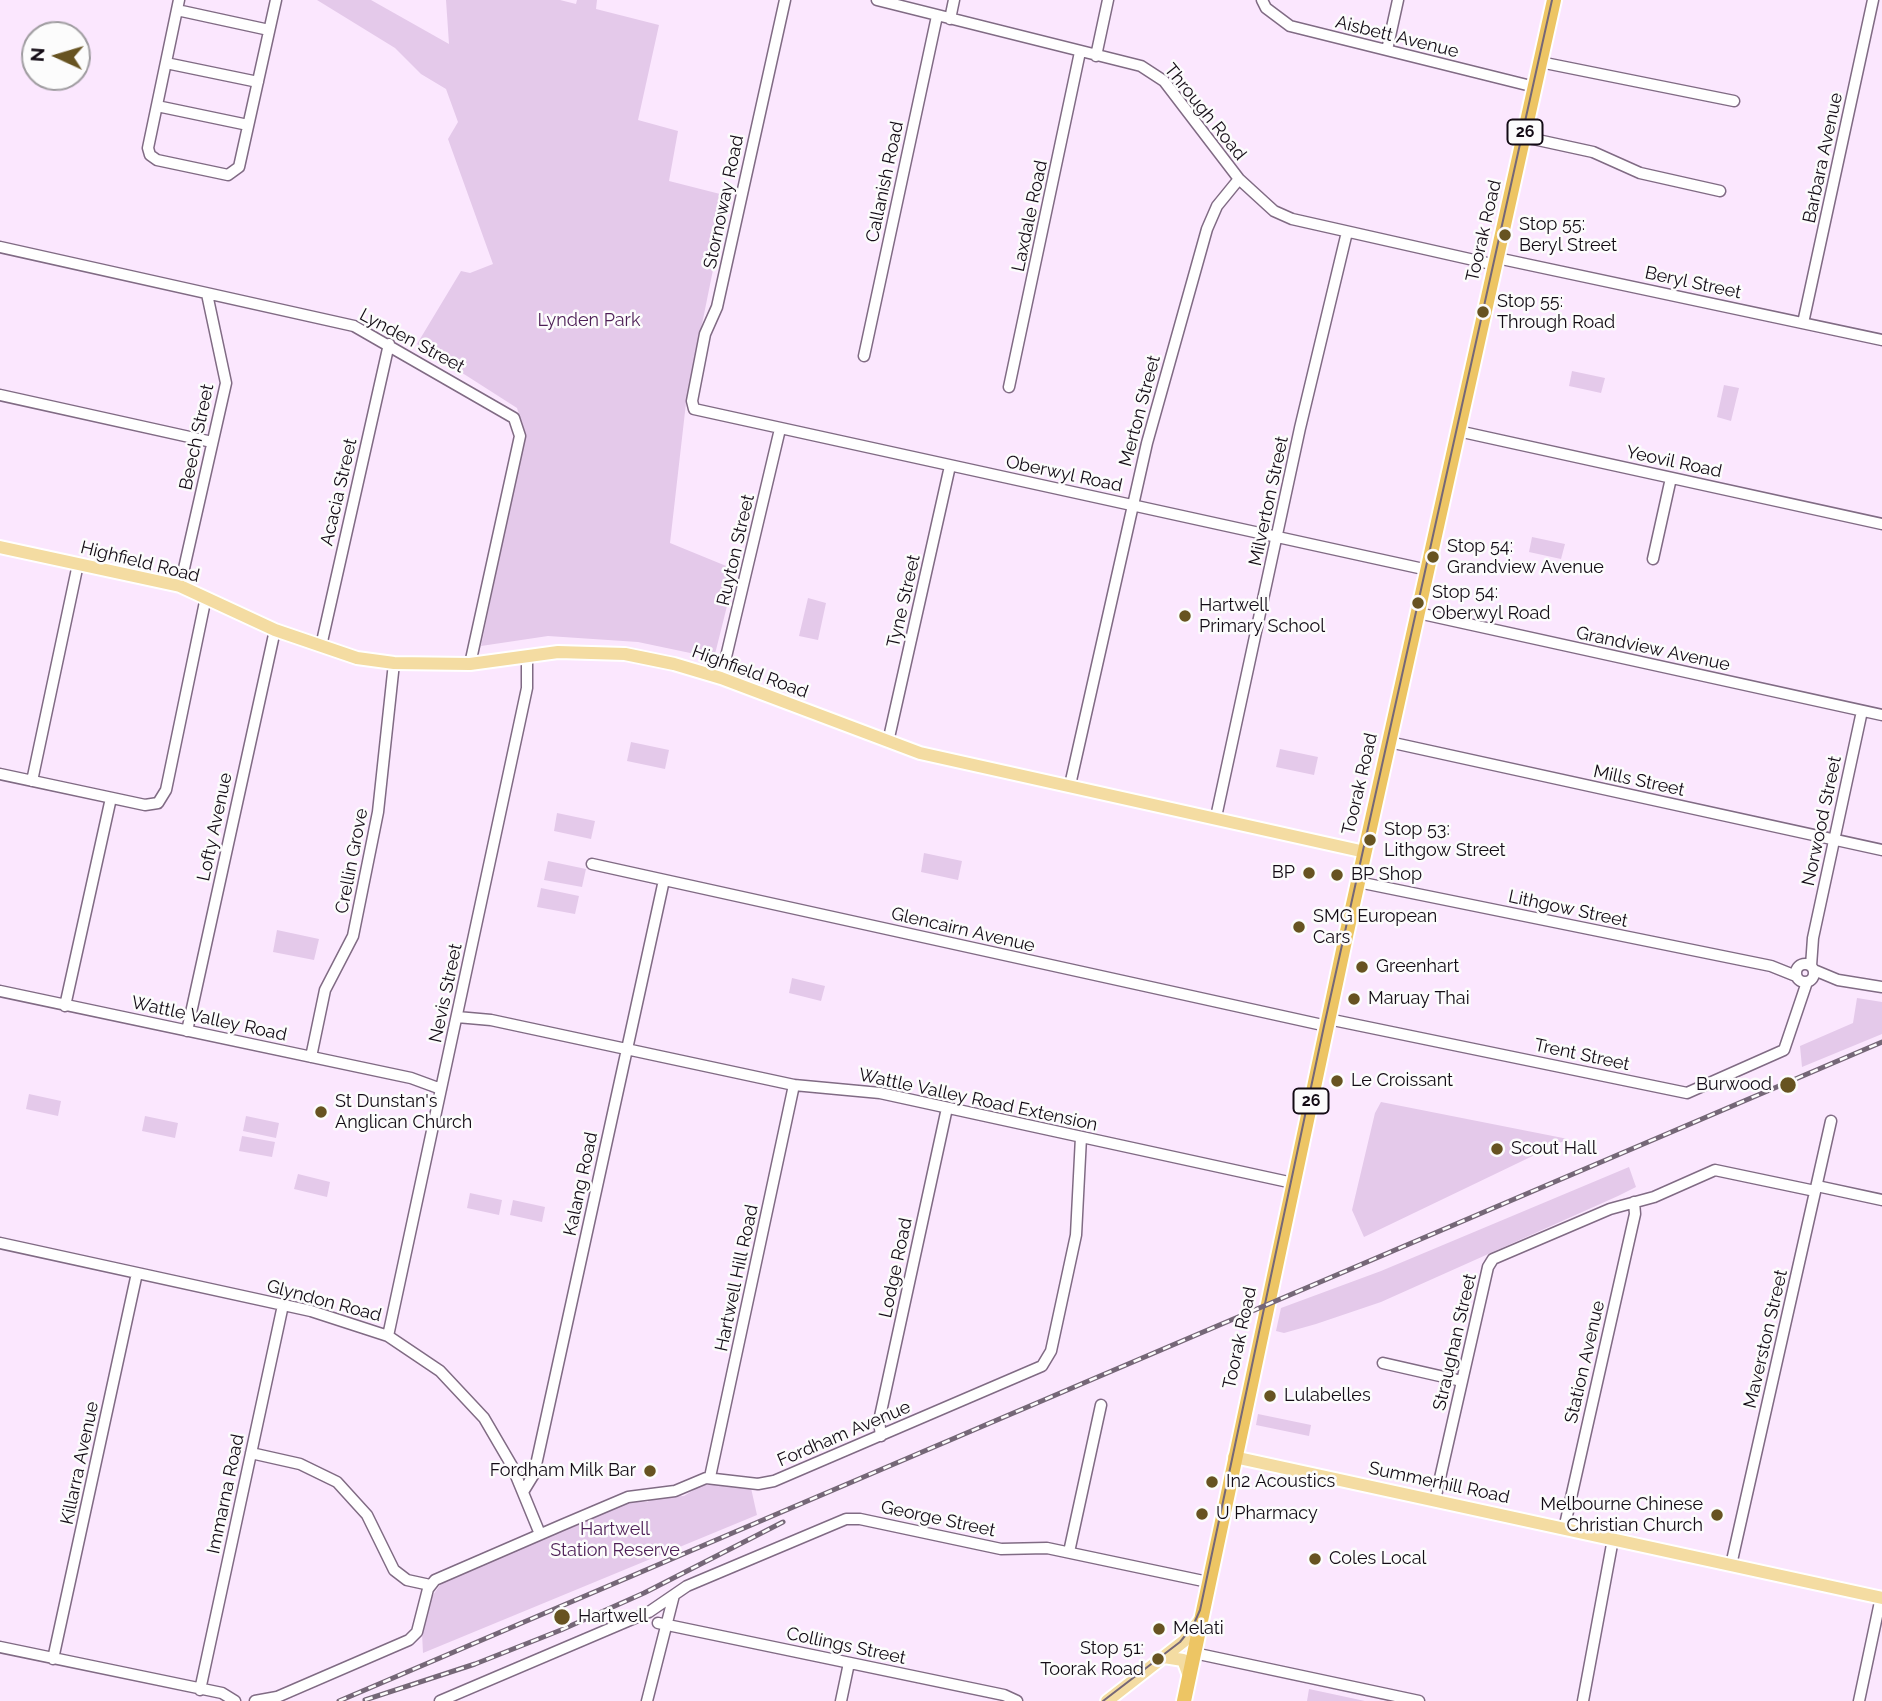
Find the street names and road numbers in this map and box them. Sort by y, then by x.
street label: Aisbett Avenue [1333,11,1461,63]
street label: Through Road [1159,59,1251,165]
street label: Barbara Avenue [1799,91,1847,225]
street label: Callanish Road [862,120,908,244]
road number: 26 [1508,120,1542,144]
street label: Stornoway Road [699,133,749,271]
street label: Laxdale Road [1008,158,1052,274]
street label: Toorak Road [1462,178,1506,284]
street label: Beryl Street [1643,262,1743,304]
street label: Lynden Street [356,304,468,378]
street label: Merton Street [1115,353,1165,469]
street label: Beech Street [175,382,219,492]
street label: Milverton Street [1245,434,1293,568]
street label: Acacia Street [316,436,362,548]
street label: Yeovil Road [1624,441,1724,483]
street label: Oberwyl Road [1004,451,1124,497]
street label: Ruyton Street [713,492,759,608]
street label: Highfield Road [78,537,202,587]
street label: Tyne Street [883,552,925,650]
street label: Grandview Avenue [1574,622,1732,676]
street label: Highfield Road [689,641,811,703]
street label: Toorak Road [1338,731,1382,837]
street label: Norwood Street [1798,754,1846,888]
street label: Mills Street [1591,761,1687,801]
street label: Lofty Avenue [193,771,237,883]
street label: Crellin Grove [331,806,373,916]
street label: Lithgow Street [1506,886,1630,932]
street label: Glencairn Avenue [889,903,1037,957]
street label: Nevis Street [425,941,467,1045]
street label: Wattle Valley Road [129,992,289,1046]
street label: Trent Street [1532,1034,1632,1076]
street label: Wattle Valley Road Extension [857,1064,1099,1136]
road number: 26 [1294,1088,1328,1114]
street label: Kalang Road [559,1130,603,1238]
street label: Hartwell Hill Road [711,1203,763,1353]
street label: Lodge Road [875,1216,917,1320]
street label: Maverston Street [1740,1268,1792,1410]
street label: Straughan Street [1429,1271,1481,1413]
street label: Glyndon Road [264,1275,384,1327]
street label: Toorak Road [1219,1285,1261,1391]
street label: Station Avenue [1560,1298,1610,1426]
street label: Fordham Avenue [774,1396,914,1472]
street label: Killarra Avenue [56,1399,104,1527]
street label: Immarna Road [203,1432,249,1556]
street label: Summerhill Road [1367,1458,1511,1508]
street label: George Street [879,1496,997,1542]
street label: Collings Street [784,1623,908,1669]

